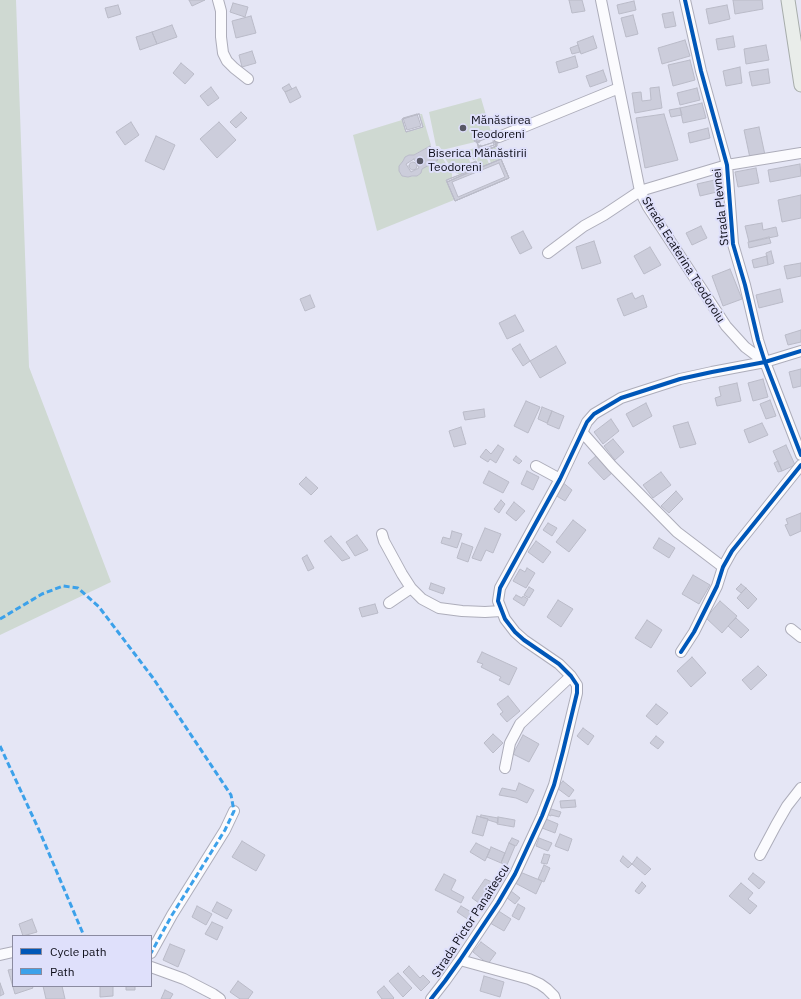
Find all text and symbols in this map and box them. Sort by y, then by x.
place label: Mănăstirea Teodoreni [471,114,531,142]
marker: Mănăstirea Teodoreni [458,123,468,133]
place label: Biserica Mănăstirii Teodoreni [428,147,527,175]
marker: Biserica Mănăstirii Teodoreni [415,156,425,166]
street label: Strada Plevnei [710,168,732,246]
street label: Strada Ecaterina Teodoroiu [638,194,728,326]
street label: Strada Pictor Panaitescu [429,862,513,980]
legend [12,935,152,987]
text: Cycle path [50,944,107,959]
text: Path [50,964,75,979]

